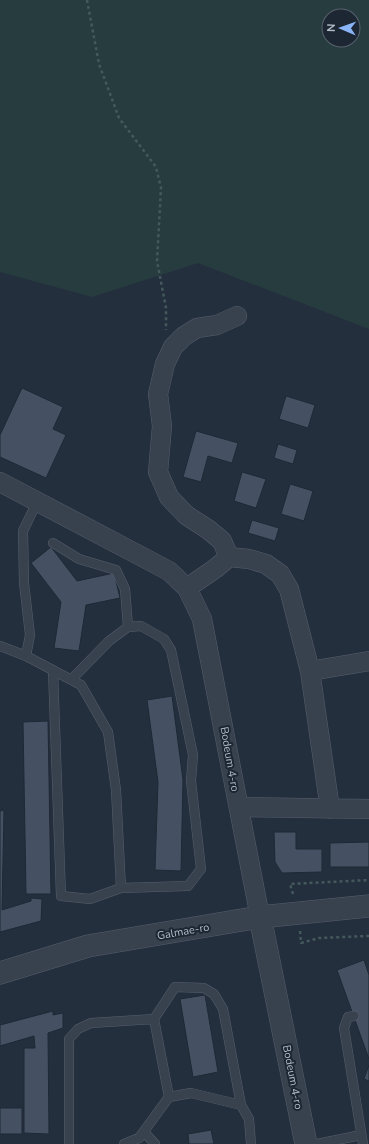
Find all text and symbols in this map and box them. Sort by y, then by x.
north arrow [321,8,361,48]
text: N [324,23,339,32]
street label: Bodeum 4-ro [216,726,243,793]
street label: Galmae-ro [156,920,210,943]
street label: Bodeum 4-ro [279,1044,306,1111]

